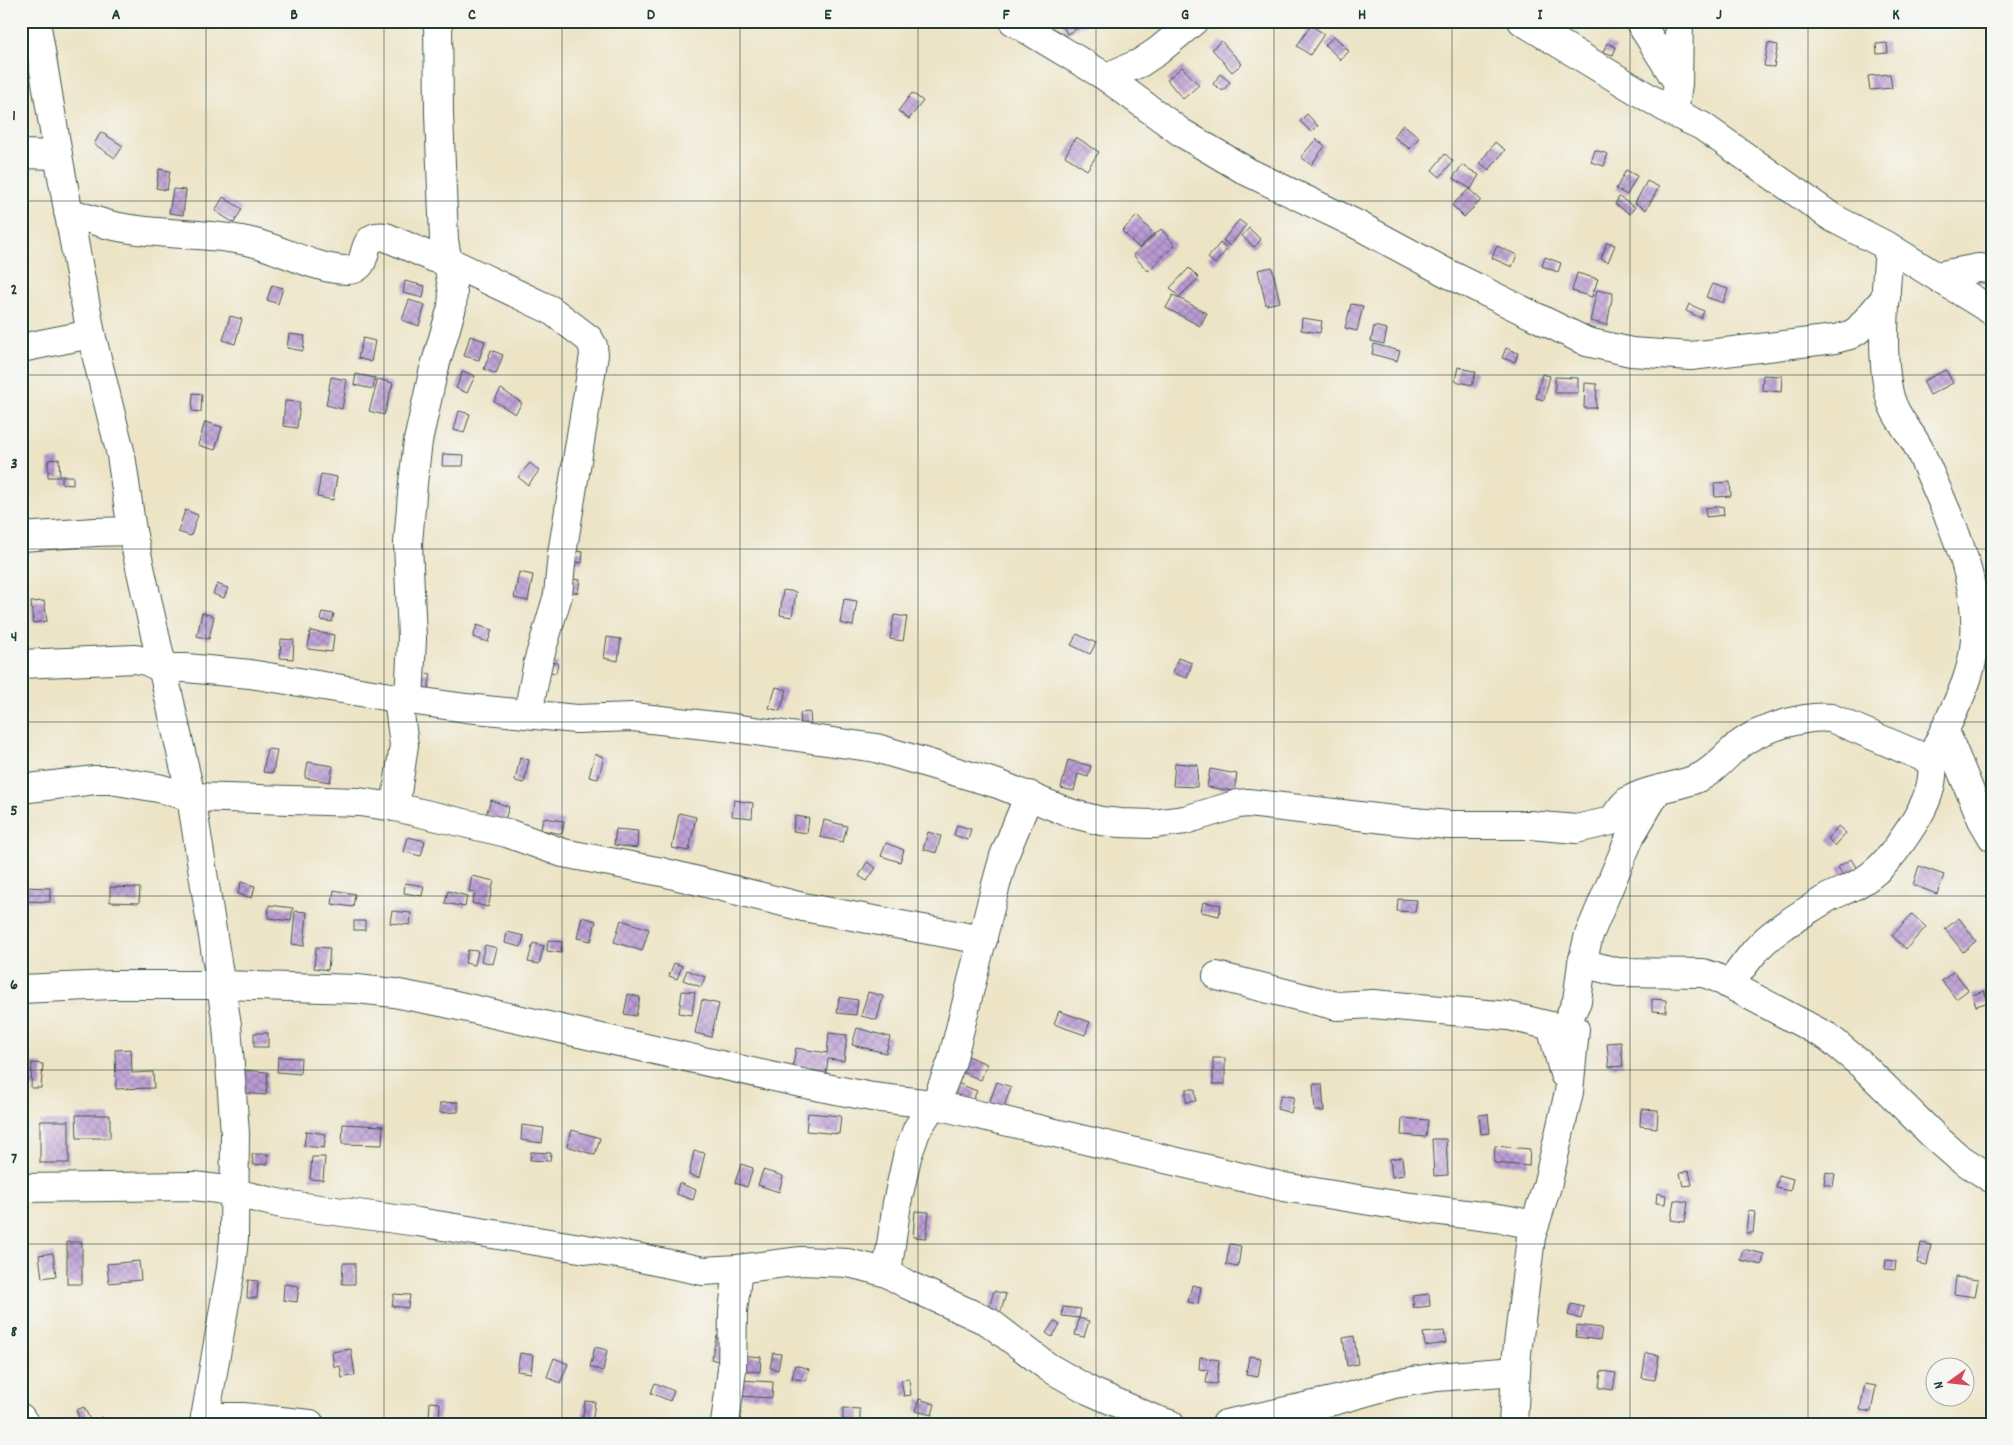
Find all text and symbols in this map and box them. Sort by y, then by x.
text: A [112,4,121,27]
text: B [290,4,298,27]
text: C [468,4,476,27]
text: D [647,4,656,27]
text: E [824,4,832,27]
text: F [1002,4,1010,27]
text: G [1181,4,1189,27]
text: H [1358,4,1366,27]
text: I [1538,4,1544,27]
text: J [1716,4,1722,27]
text: K [1892,4,1900,27]
text: 1 [12,105,16,128]
text: 2 [11,279,18,302]
text: 3 [10,453,18,476]
text: 4 [11,626,17,649]
text: 5 [10,800,18,823]
text: 6 [10,974,18,997]
text: 7 [11,1148,17,1171]
text: 8 [11,1321,18,1344]
north arrow [1926,1358,1976,1408]
text: N [1929,1379,1950,1391]

